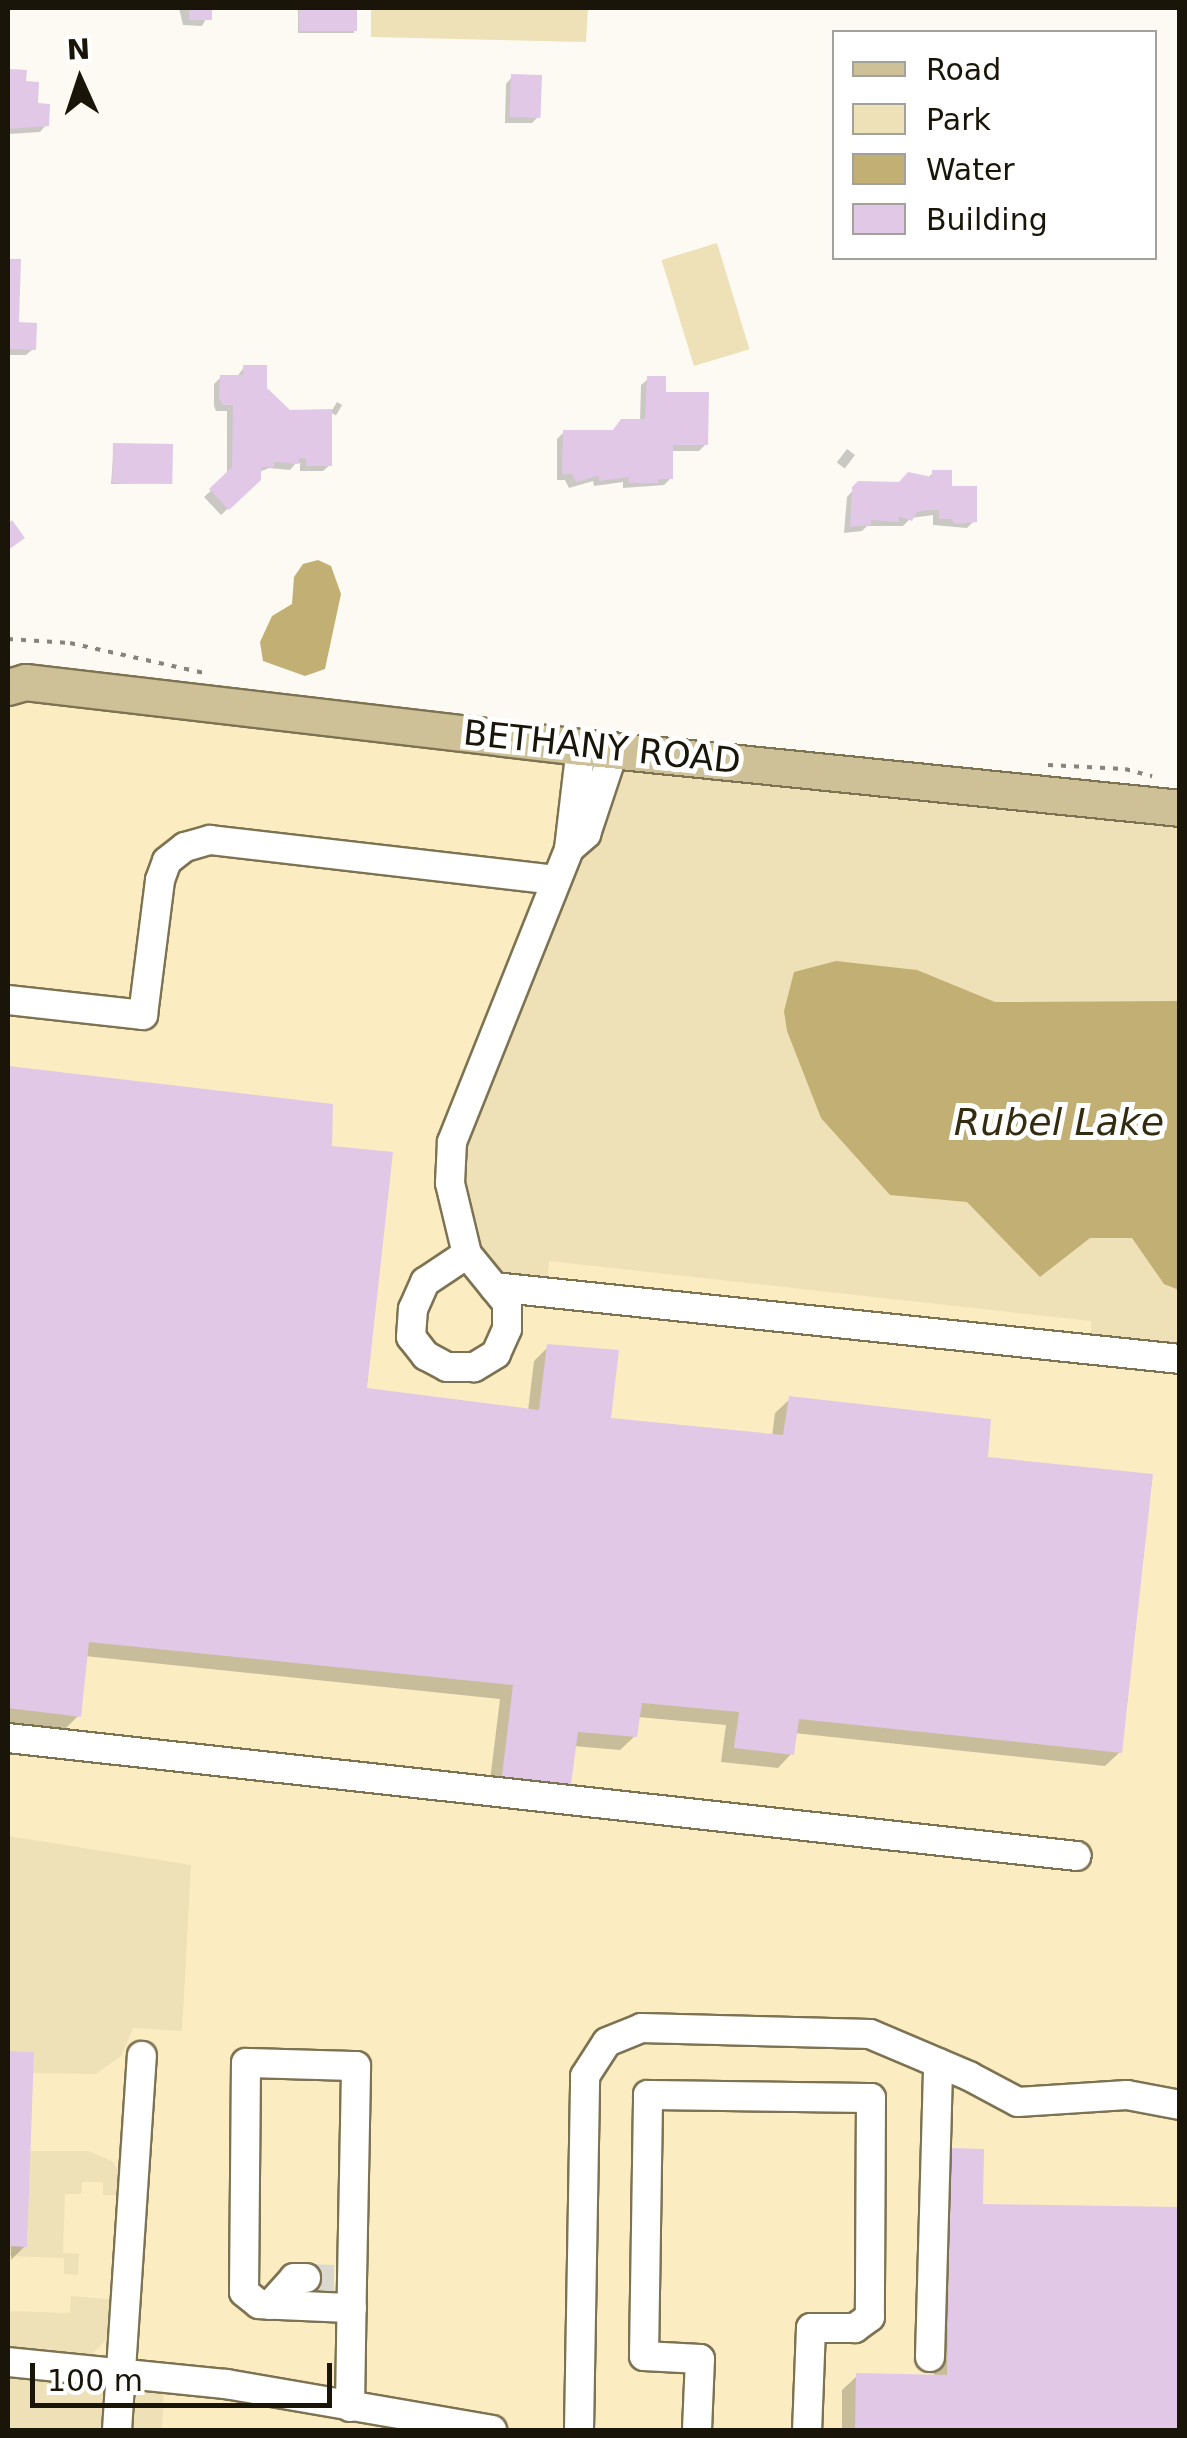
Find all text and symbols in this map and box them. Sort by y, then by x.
north arrow [30,30,130,130]
legend [832,30,1157,260]
text: N [66,32,91,67]
text: Road [926,52,1001,87]
text: Park [926,102,991,137]
text: Water [926,152,1015,187]
text: Building [926,202,1048,237]
street label: BETHANY ROAD [461,712,743,782]
water label: Rubel Lake [954,1100,1164,1146]
scale bar [35,2343,338,2405]
text: 100 m [47,2363,143,2398]

